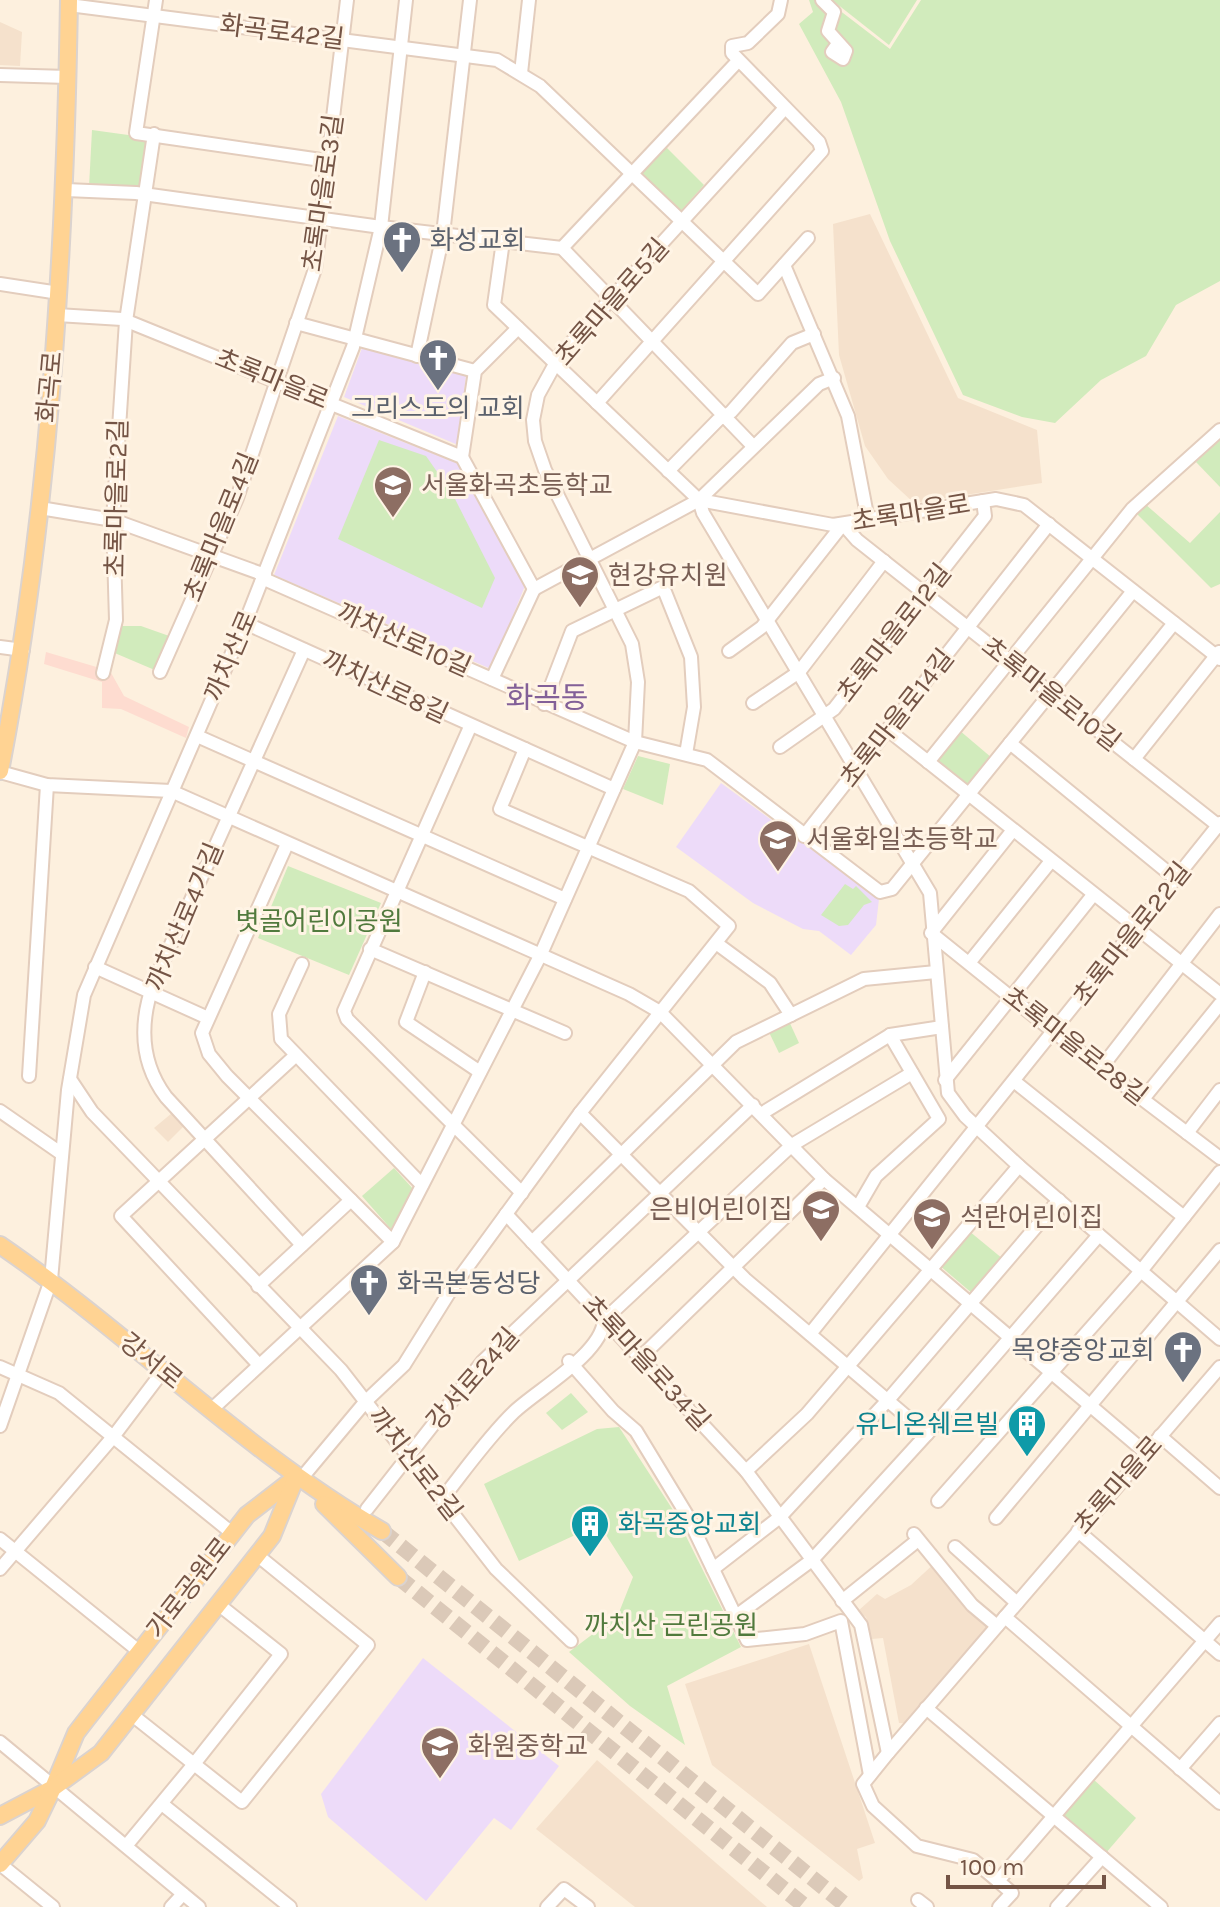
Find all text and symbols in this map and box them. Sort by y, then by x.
street label: 화곡로42길 [218,9,346,55]
street label: 초록마을로3길 [297,112,349,274]
church icon: 화성교회 [381,219,423,274]
place label: 화성교회 [430,225,526,256]
street label: 초록마을로5길 [548,232,676,372]
church icon: 그리스도의 교회 [417,337,459,392]
street label: 초록마을로 [211,342,333,416]
street label: 화곡로 [31,350,69,424]
place label: 그리스도의 교회 [351,393,525,424]
street label: 초록마을로2길 [100,418,134,578]
street label: 초록마을로4길 [177,448,265,606]
school or university icon: 서울화곡초등학교 [372,464,414,519]
place label: 서울화곡초등학교 [421,470,612,501]
street label: 초록마을로 [850,488,972,538]
school or university icon: 현강유치원 [559,554,601,609]
street label: 초록마을로12길 [830,558,958,708]
place label: 현강유치원 [608,560,728,591]
street label: 까치산로10길 [332,597,476,683]
street label: 까치산로 [198,606,264,706]
street label: 초록마을로10길 [975,630,1127,758]
street label: 초록마을로14길 [833,643,961,793]
street label: 까치산로8길 [317,644,453,730]
district label: 화곡동 [506,680,588,716]
school or university icon: 서울화일초등학교 [757,818,799,873]
place label: 서울화일초등학교 [806,824,997,855]
street label: 까치산로4가길 [140,838,230,996]
street label: 초록마을로22길 [1066,856,1198,1012]
park label: 볏골어린이공원 [235,906,403,937]
street label: 초록마을로28길 [997,980,1153,1112]
school or university icon: 은비어린이집 [800,1188,842,1243]
place label: 은비어린이집 [649,1194,793,1225]
school or university icon: 석란어린이집 [911,1196,953,1251]
place label: 석란어린이집 [960,1202,1104,1233]
church icon: 화곡본동성당 [348,1262,390,1317]
place label: 화곡본동성당 [397,1268,541,1299]
street label: 초록마을로34길 [576,1289,716,1437]
street label: 강서로24길 [420,1322,526,1436]
street label: 강서로 [113,1326,189,1396]
church icon: 목양중앙교회 [1162,1329,1204,1384]
place label: 목양중앙교회 [1011,1335,1155,1366]
street label: 까치산로2길 [361,1401,469,1527]
building icon: 유니온쉐르빌 [1006,1403,1048,1458]
place label: 유니온쉐르빌 [855,1409,999,1440]
street label: 초록마을로 [1067,1430,1169,1540]
building icon: 화곡중앙교회 [569,1503,611,1558]
place label: 화곡중앙교회 [618,1509,762,1540]
street label: 가로공원로 [140,1531,238,1645]
park label: 까치산 근린공원 [584,1610,758,1641]
school or university icon: 화원중학교 [419,1725,461,1780]
place label: 화원중학교 [468,1731,588,1762]
scale bar [948,1839,1104,1889]
text: 100 m [960,1853,1025,1881]

